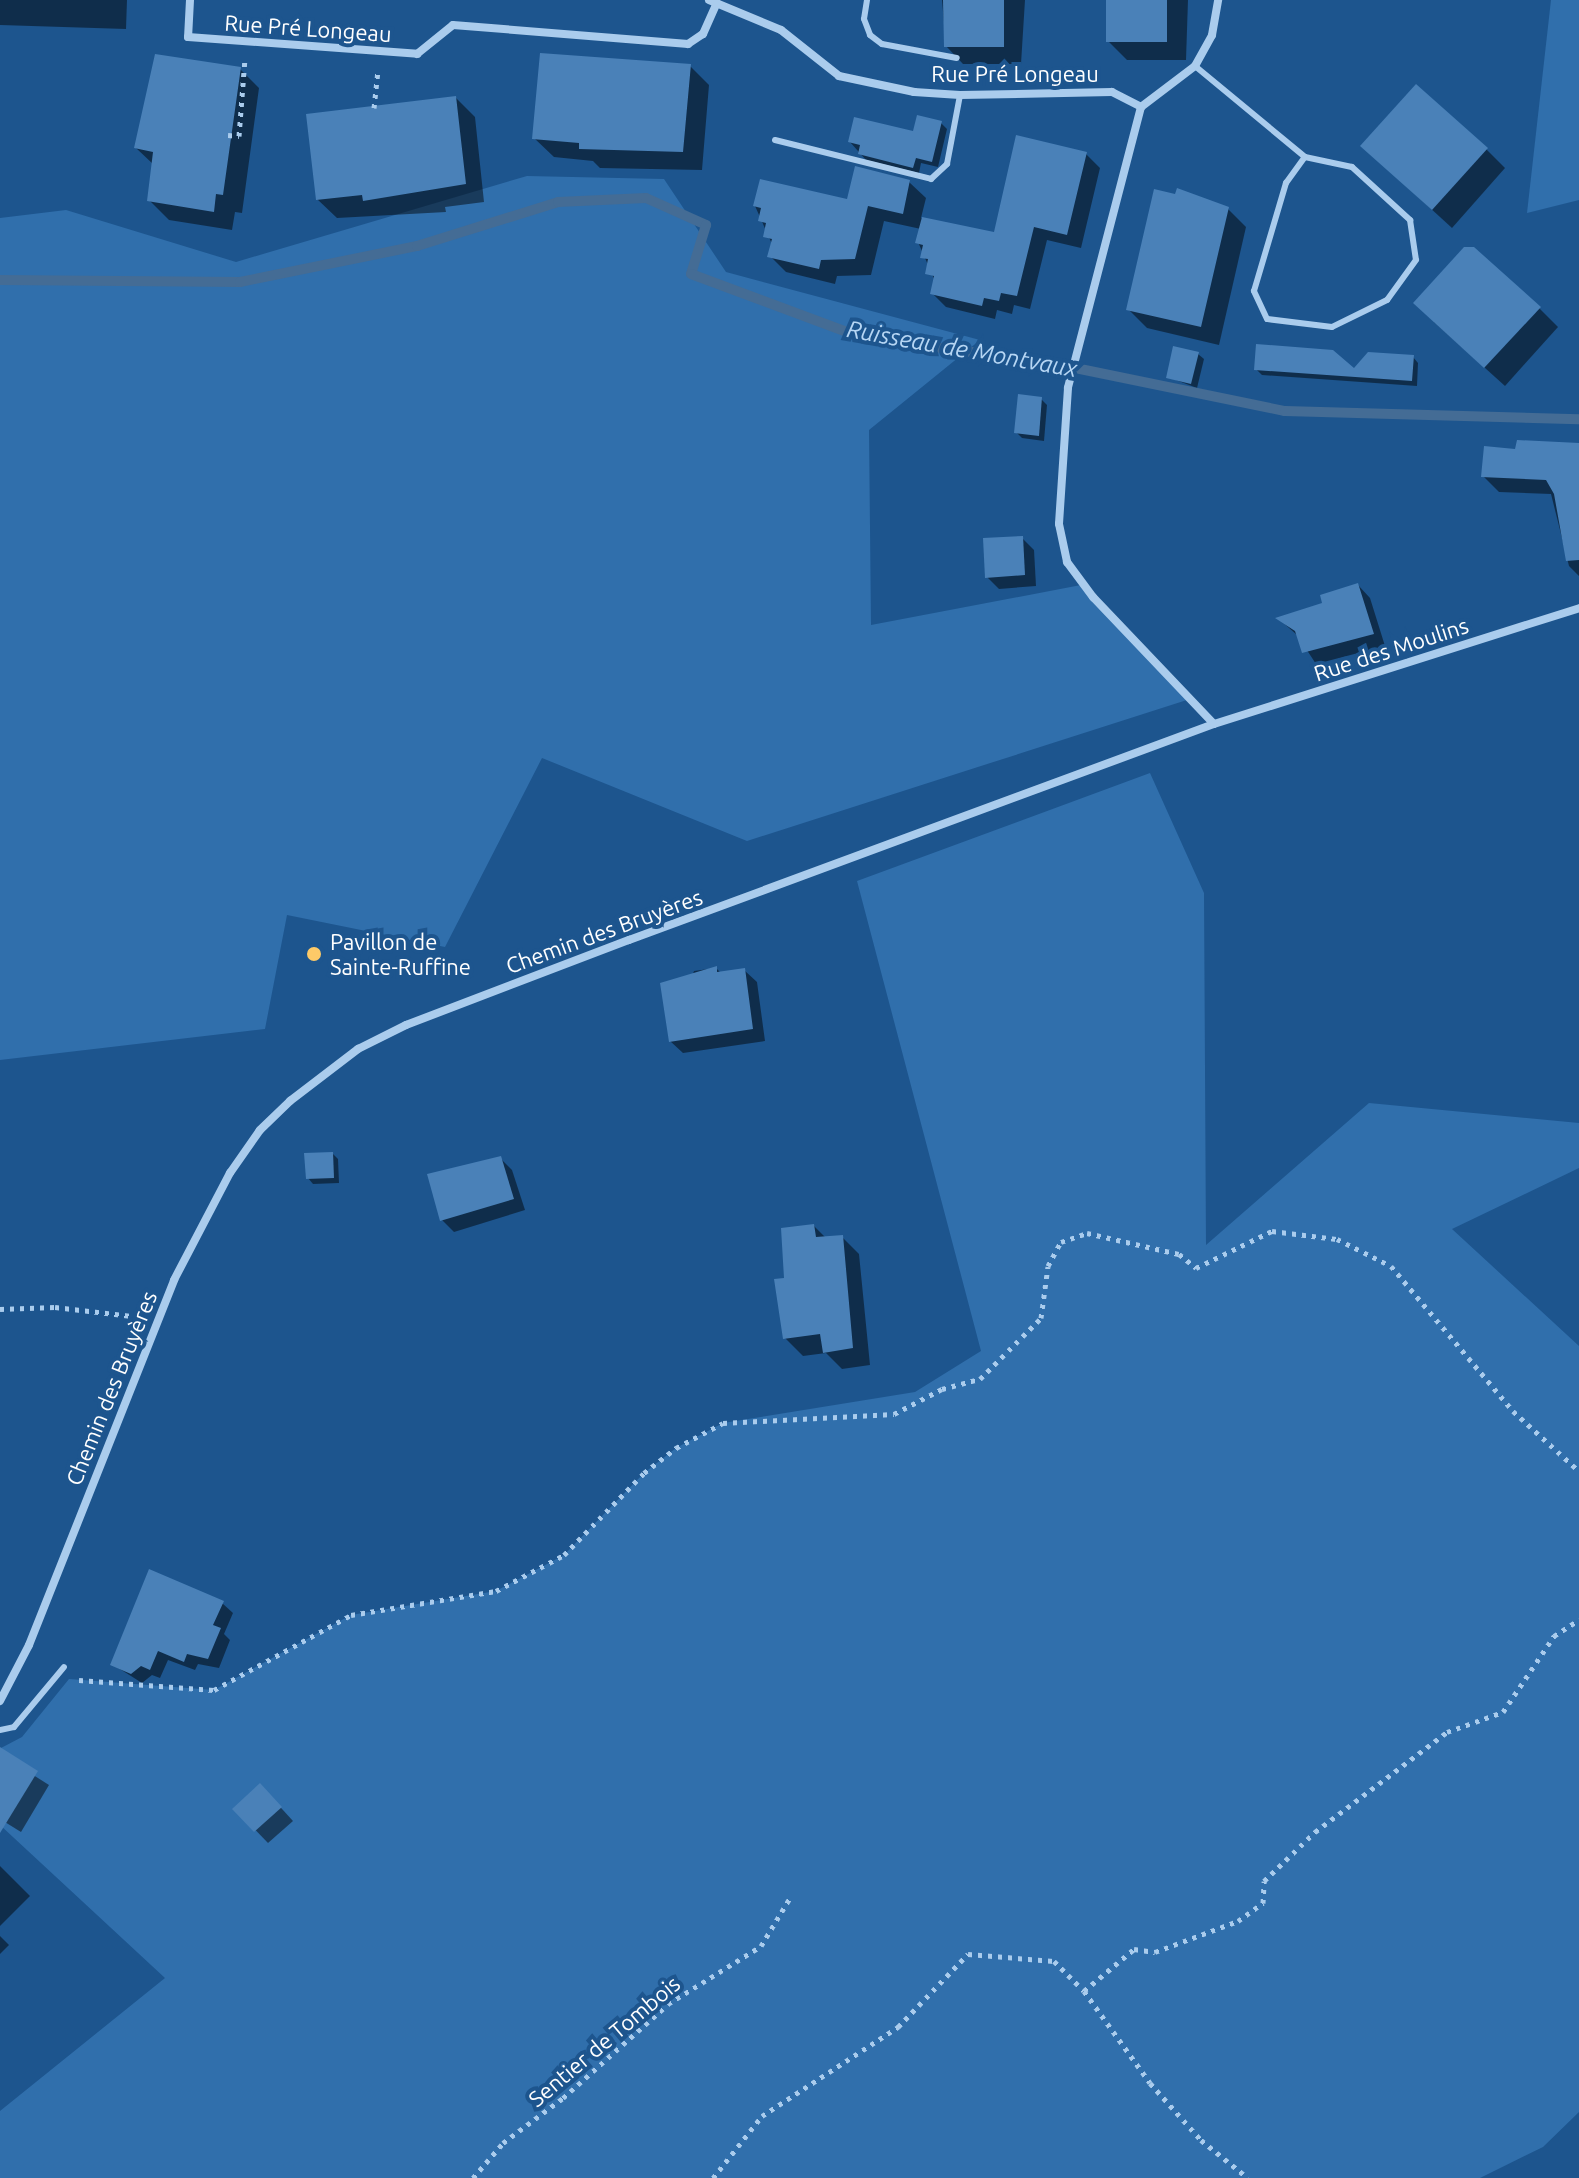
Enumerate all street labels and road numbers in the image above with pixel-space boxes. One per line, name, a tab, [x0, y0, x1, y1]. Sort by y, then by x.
street label: Rue Pré Longeau	[224, 9, 392, 47]
street label: Rue Pré Longeau	[931, 61, 1099, 87]
street label: Rue des Moulins	[1310, 612, 1472, 686]
street label: Chemin des Bruyères	[502, 883, 706, 979]
street label: Chemin des Bruyères	[60, 1287, 162, 1489]
street label: Sentier de Tombois	[523, 1970, 685, 2112]

